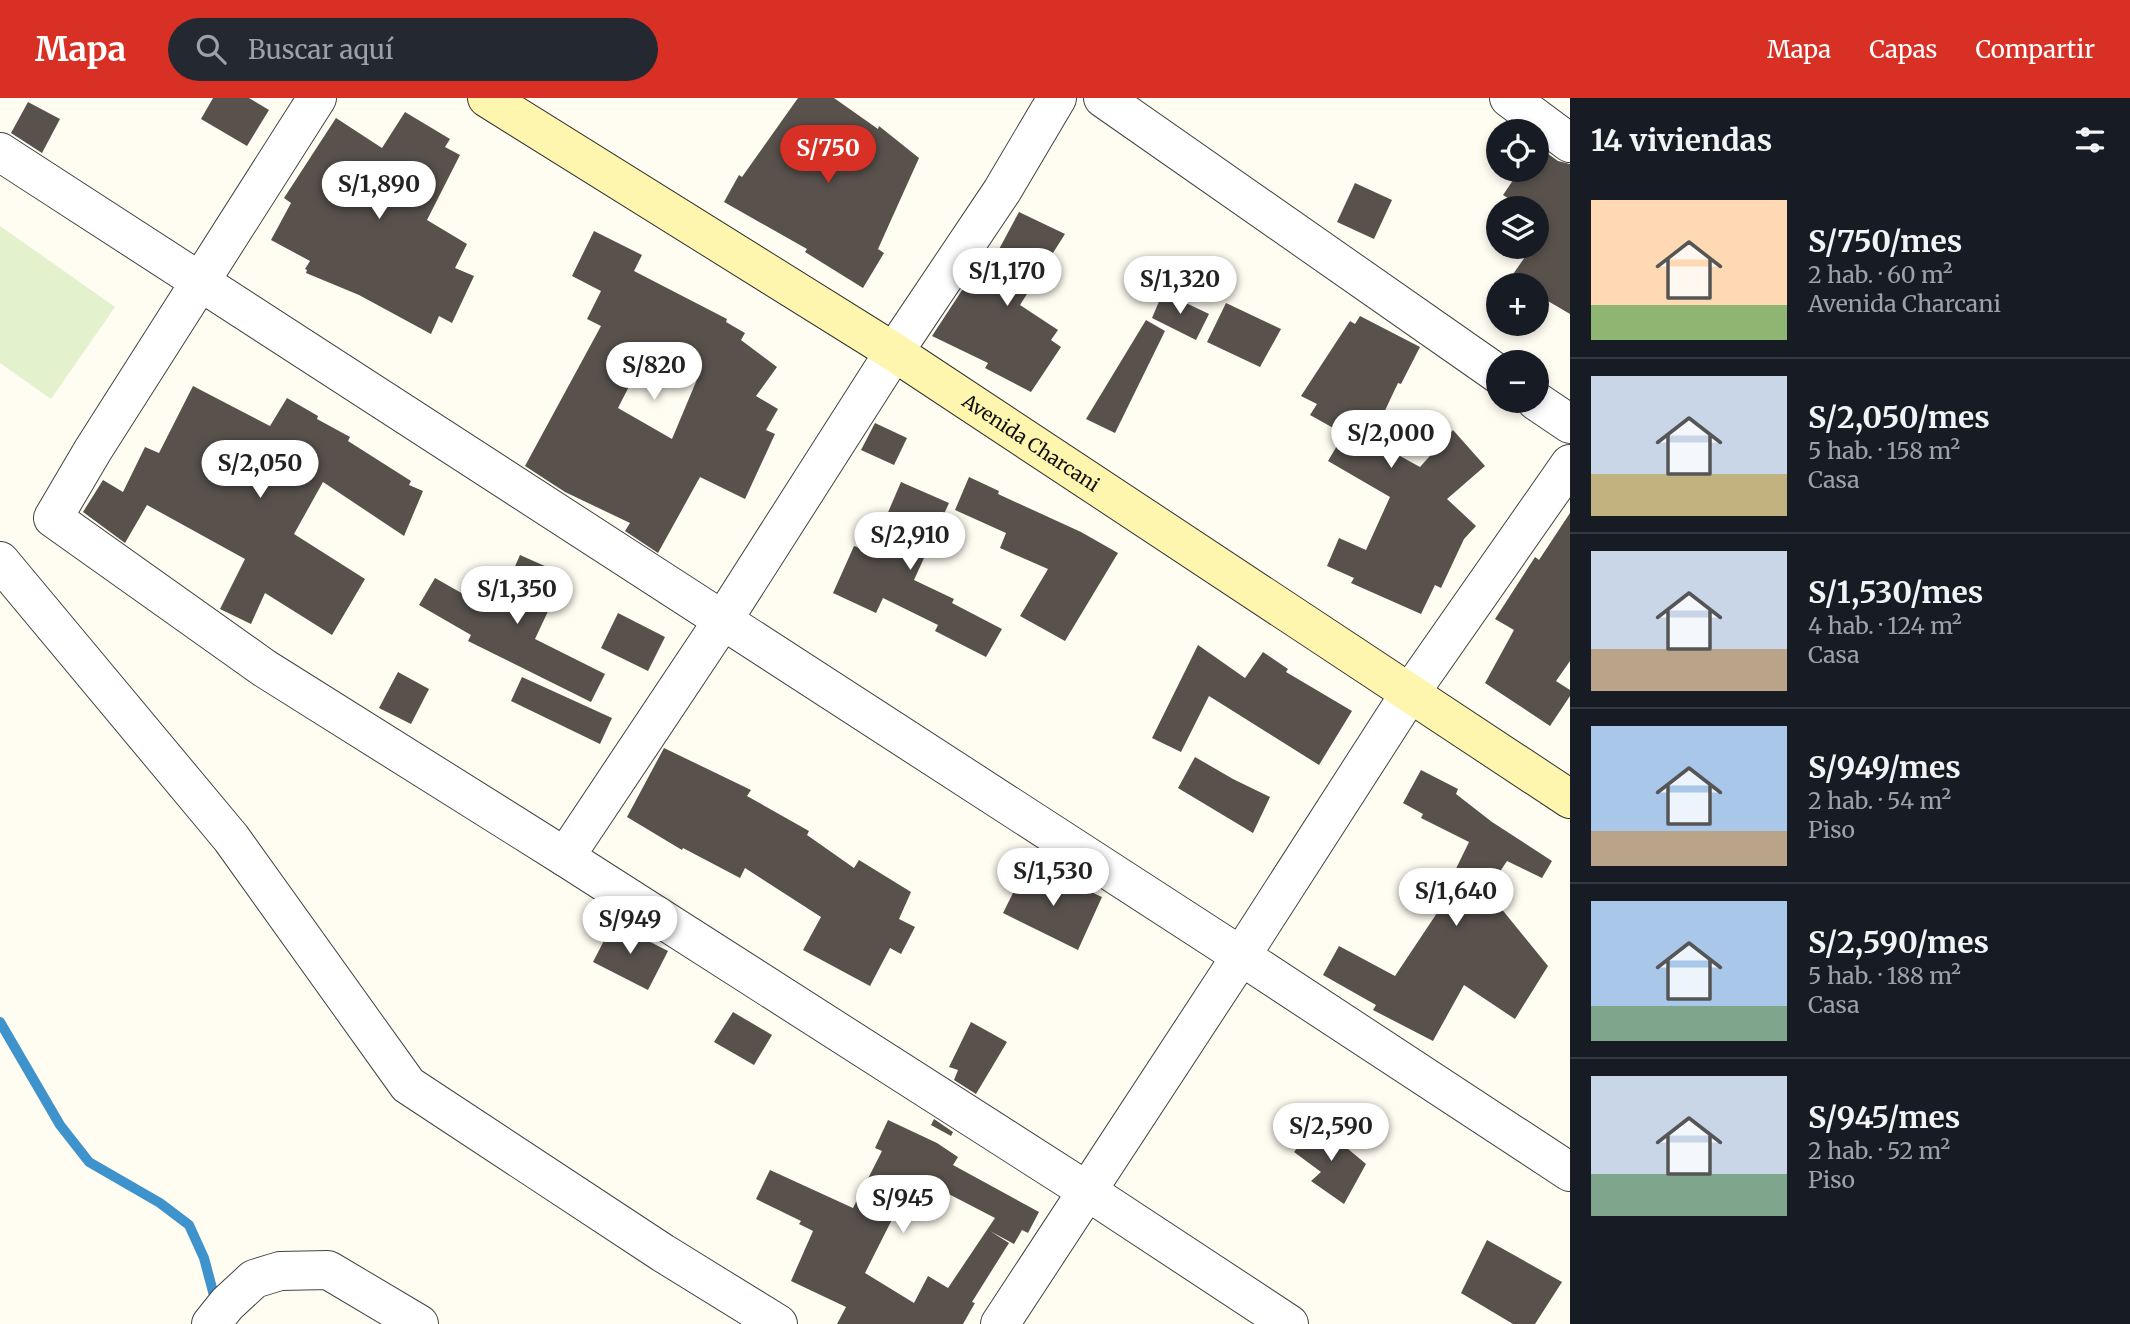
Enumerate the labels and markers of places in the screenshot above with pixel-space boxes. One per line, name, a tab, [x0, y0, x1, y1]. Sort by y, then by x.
pin: S/750	[779, 126, 877, 185]
pin: S/1,890	[314, 162, 444, 221]
pin: S/1,170	[942, 248, 1072, 308]
pin: S/1,320	[1115, 256, 1245, 316]
pin: S/820	[605, 342, 703, 402]
pin: S/2,000	[1326, 410, 1456, 470]
pin: S/2,050	[195, 440, 325, 500]
pin: S/2,910	[845, 512, 975, 572]
pin: S/1,350	[452, 566, 582, 626]
pin: S/1,530	[988, 848, 1118, 908]
pin: S/1,640	[1391, 868, 1521, 928]
pin: S/949	[581, 896, 679, 956]
pin: S/2,590	[1266, 1104, 1396, 1163]
pin: S/945	[854, 1176, 952, 1235]

